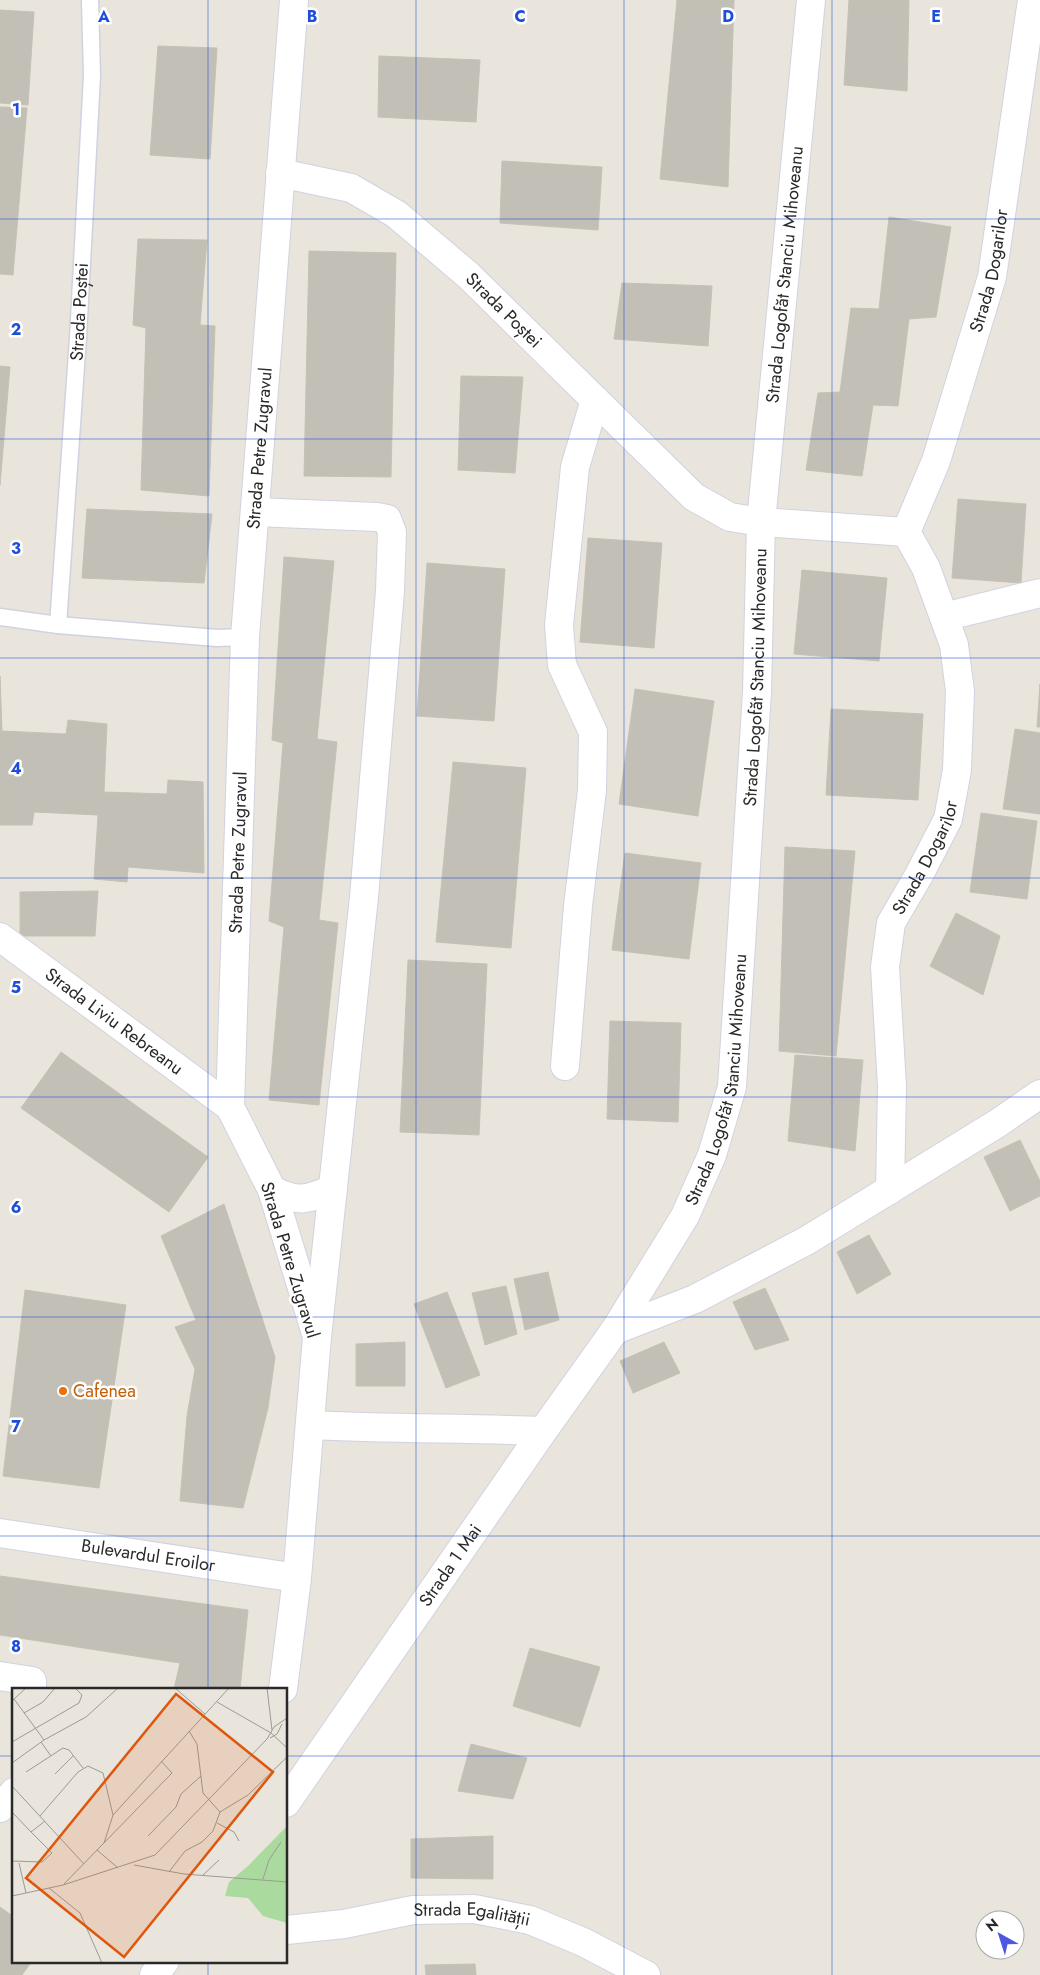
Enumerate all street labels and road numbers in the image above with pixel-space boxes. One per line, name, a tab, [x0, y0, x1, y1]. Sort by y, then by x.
street label: Strada Logofăt Stanciu Mihoveanu	[759, 145, 810, 404]
street label: Strada Dogarilor	[963, 207, 1015, 335]
street label: Strada Poștei	[63, 262, 95, 362]
street label: Strada Poștei	[460, 266, 548, 354]
street label: Strada Petre Zugravul	[240, 366, 279, 530]
street label: Strada Logofăt Stanciu Mihoveanu	[737, 548, 773, 807]
street label: Strada Petre Zugravul	[223, 771, 254, 934]
street label: Strada Dogarilor	[886, 798, 964, 919]
street label: Strada Logofăt Stanciu Mihoveanu	[678, 953, 753, 1209]
street label: Strada Liviu Rebreanu	[40, 962, 189, 1081]
street label: Strada Petre Zugravul	[254, 1179, 326, 1341]
street label: Strada 1 Mai	[413, 1519, 488, 1612]
street label: Bulevardul Eroilor	[80, 1532, 218, 1579]
street label: Strada Egalității	[413, 1896, 533, 1933]

